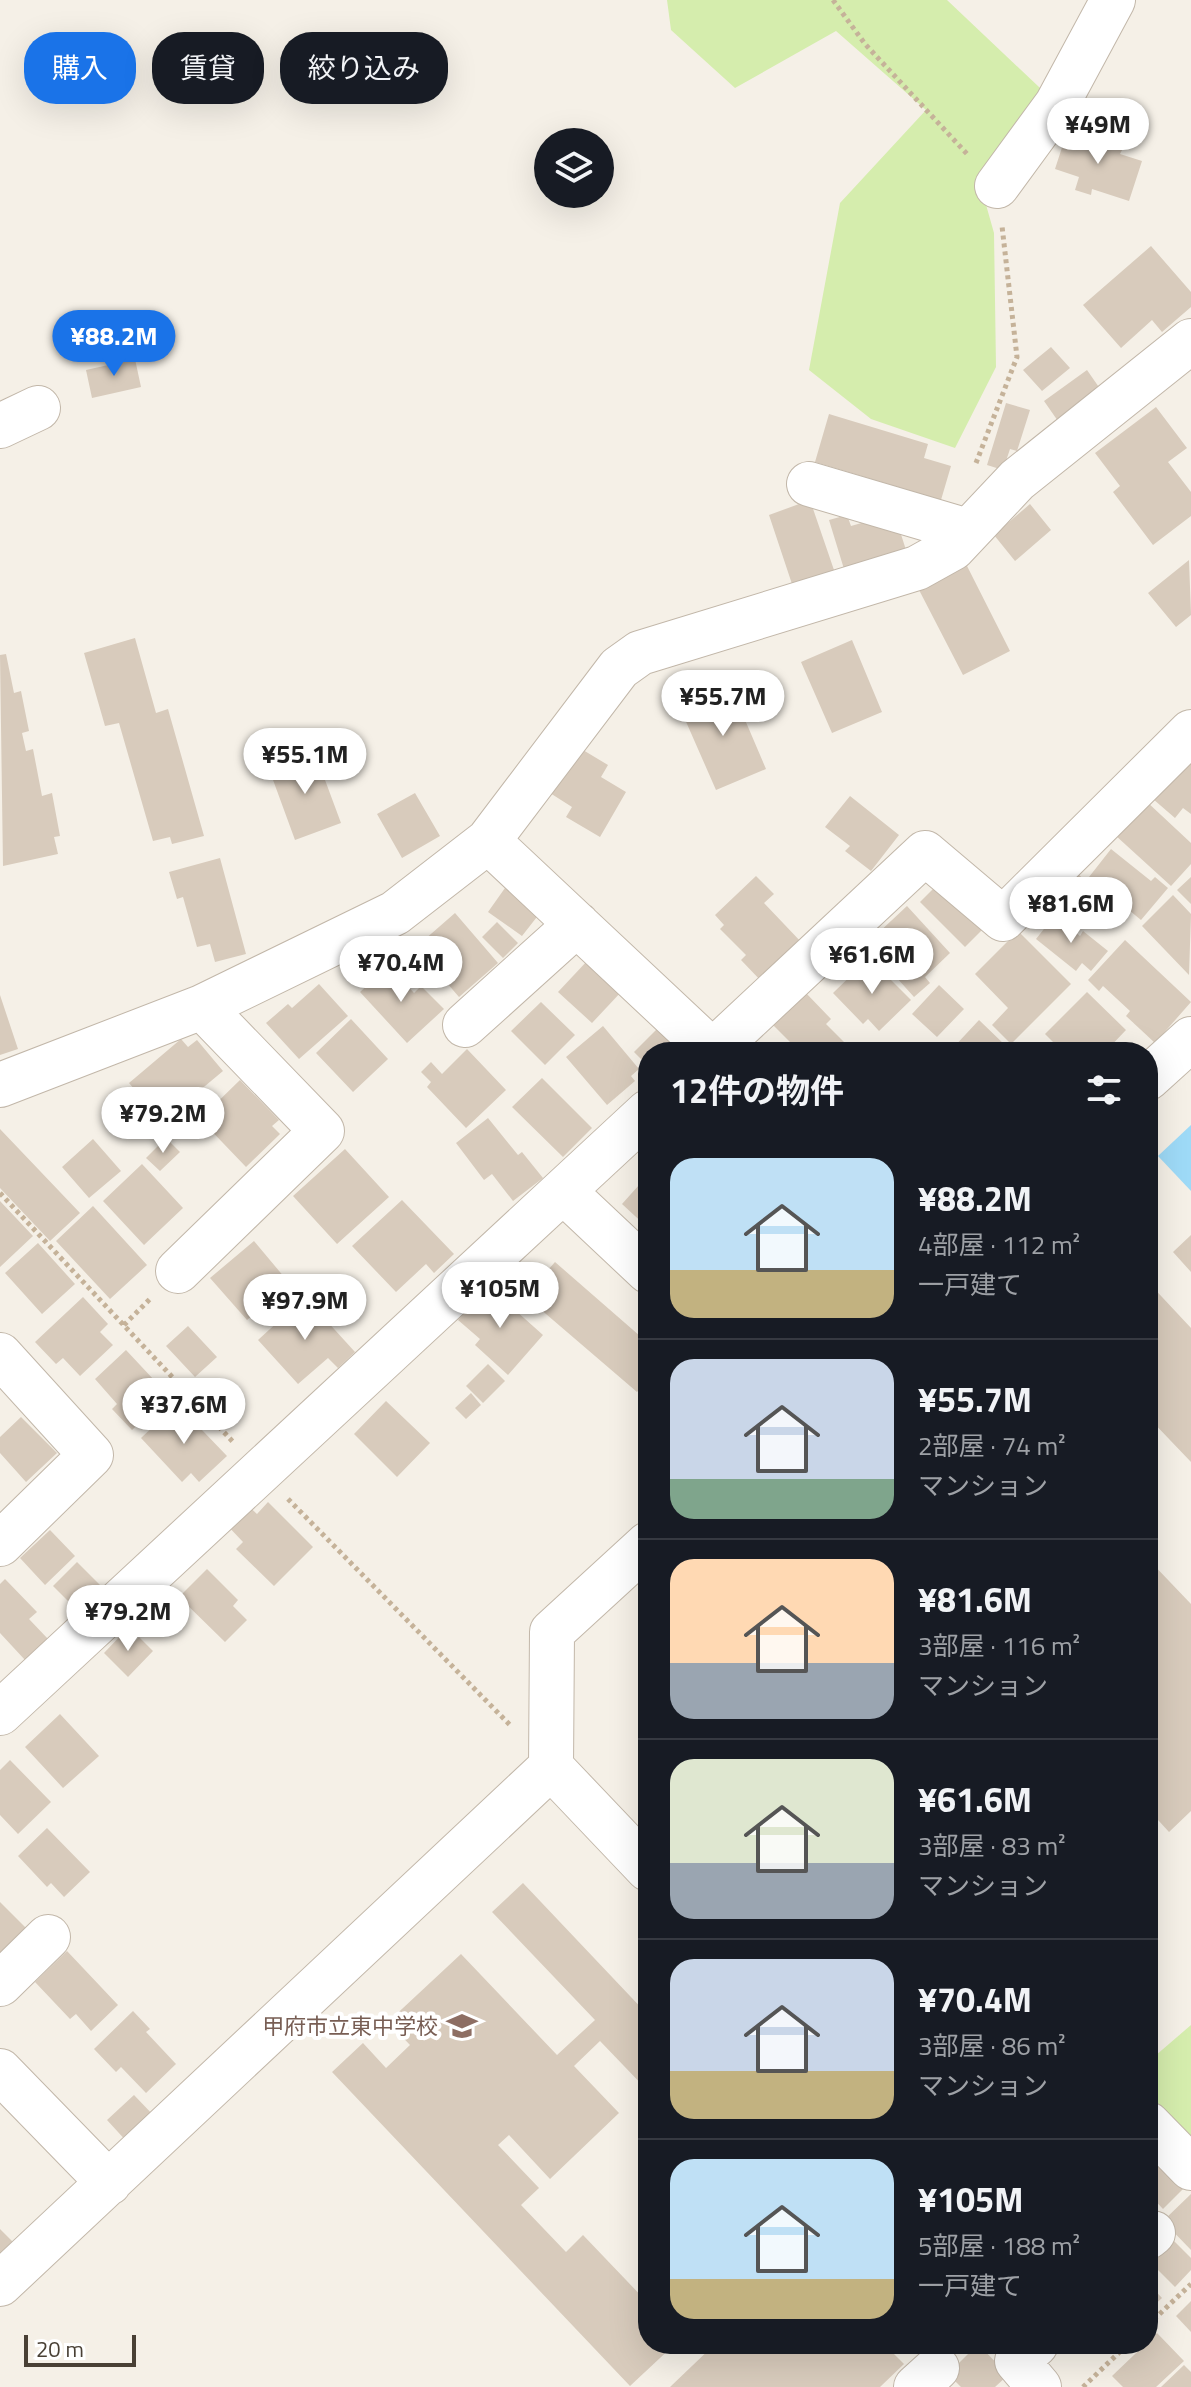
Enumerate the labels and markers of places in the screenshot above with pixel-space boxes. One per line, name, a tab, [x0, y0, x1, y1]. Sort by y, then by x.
pin: ¥49M	[1051, 98, 1145, 166]
pin: ¥88.2M	[49, 310, 179, 378]
pin: ¥55.7M	[658, 670, 788, 738]
pin: ¥55.1M	[240, 728, 370, 796]
pin: ¥81.6M	[1006, 877, 1136, 945]
pin: ¥61.6M	[807, 928, 937, 996]
pin: ¥70.4M	[336, 936, 466, 1004]
pin: ¥79.2M	[98, 1087, 228, 1155]
pin: ¥105M	[444, 1262, 556, 1330]
pin: ¥97.9M	[240, 1274, 370, 1342]
pin: ¥37.6M	[119, 1378, 249, 1446]
pin: ¥79.2M	[63, 1585, 193, 1653]
place label: 甲府市立東中学校	[262, 2009, 438, 2043]
school or university icon: 甲府市立東中学校	[445, 2009, 479, 2043]

